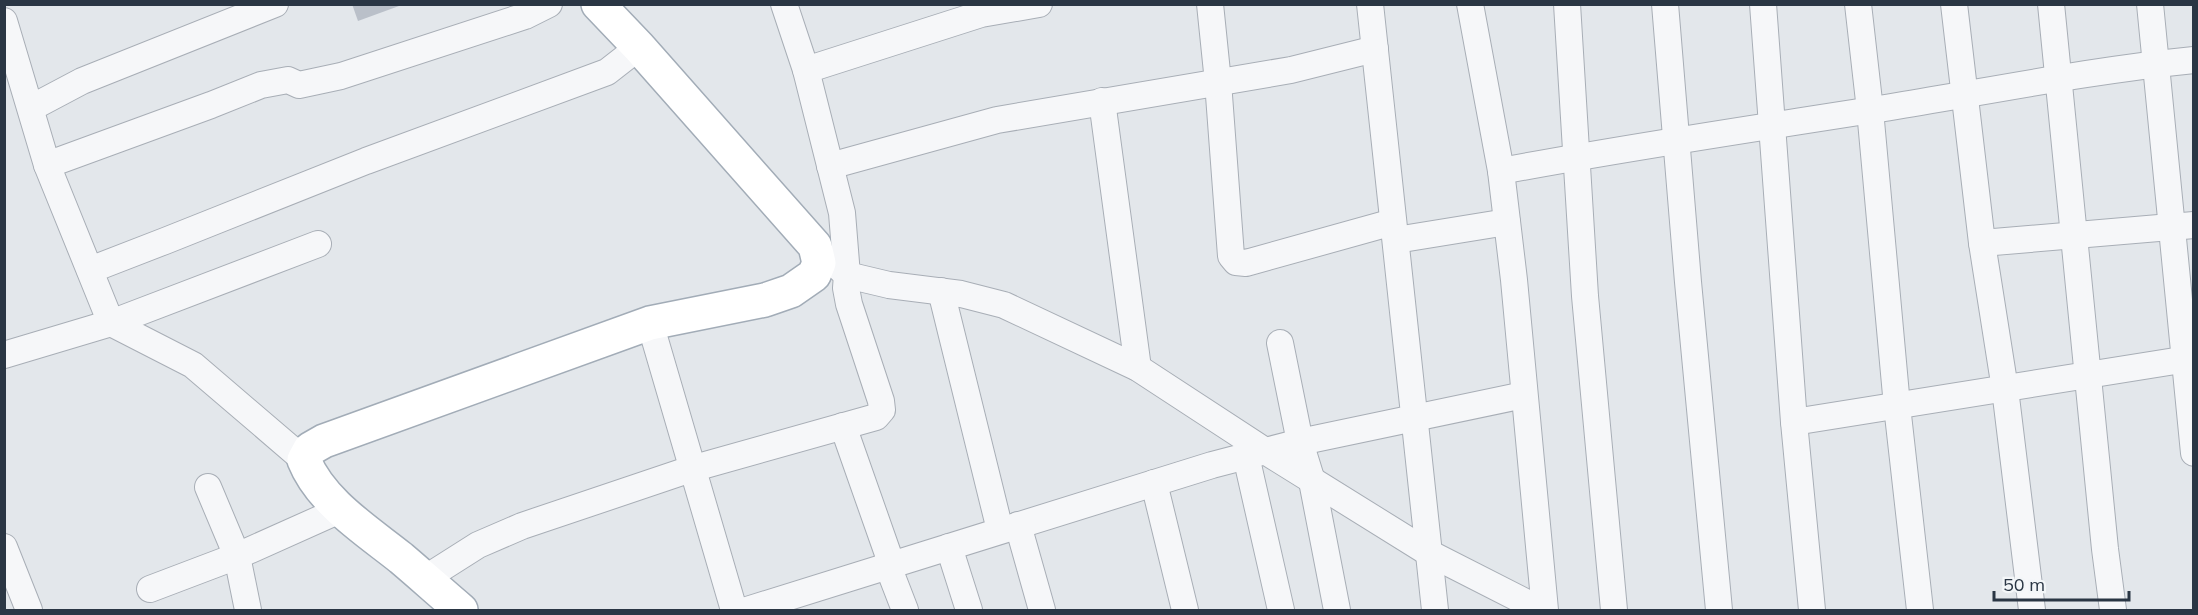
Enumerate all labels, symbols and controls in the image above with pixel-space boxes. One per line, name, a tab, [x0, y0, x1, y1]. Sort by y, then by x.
scale bar	[1994, 564, 2129, 602]
text: 50 m	[2003, 573, 2045, 596]

